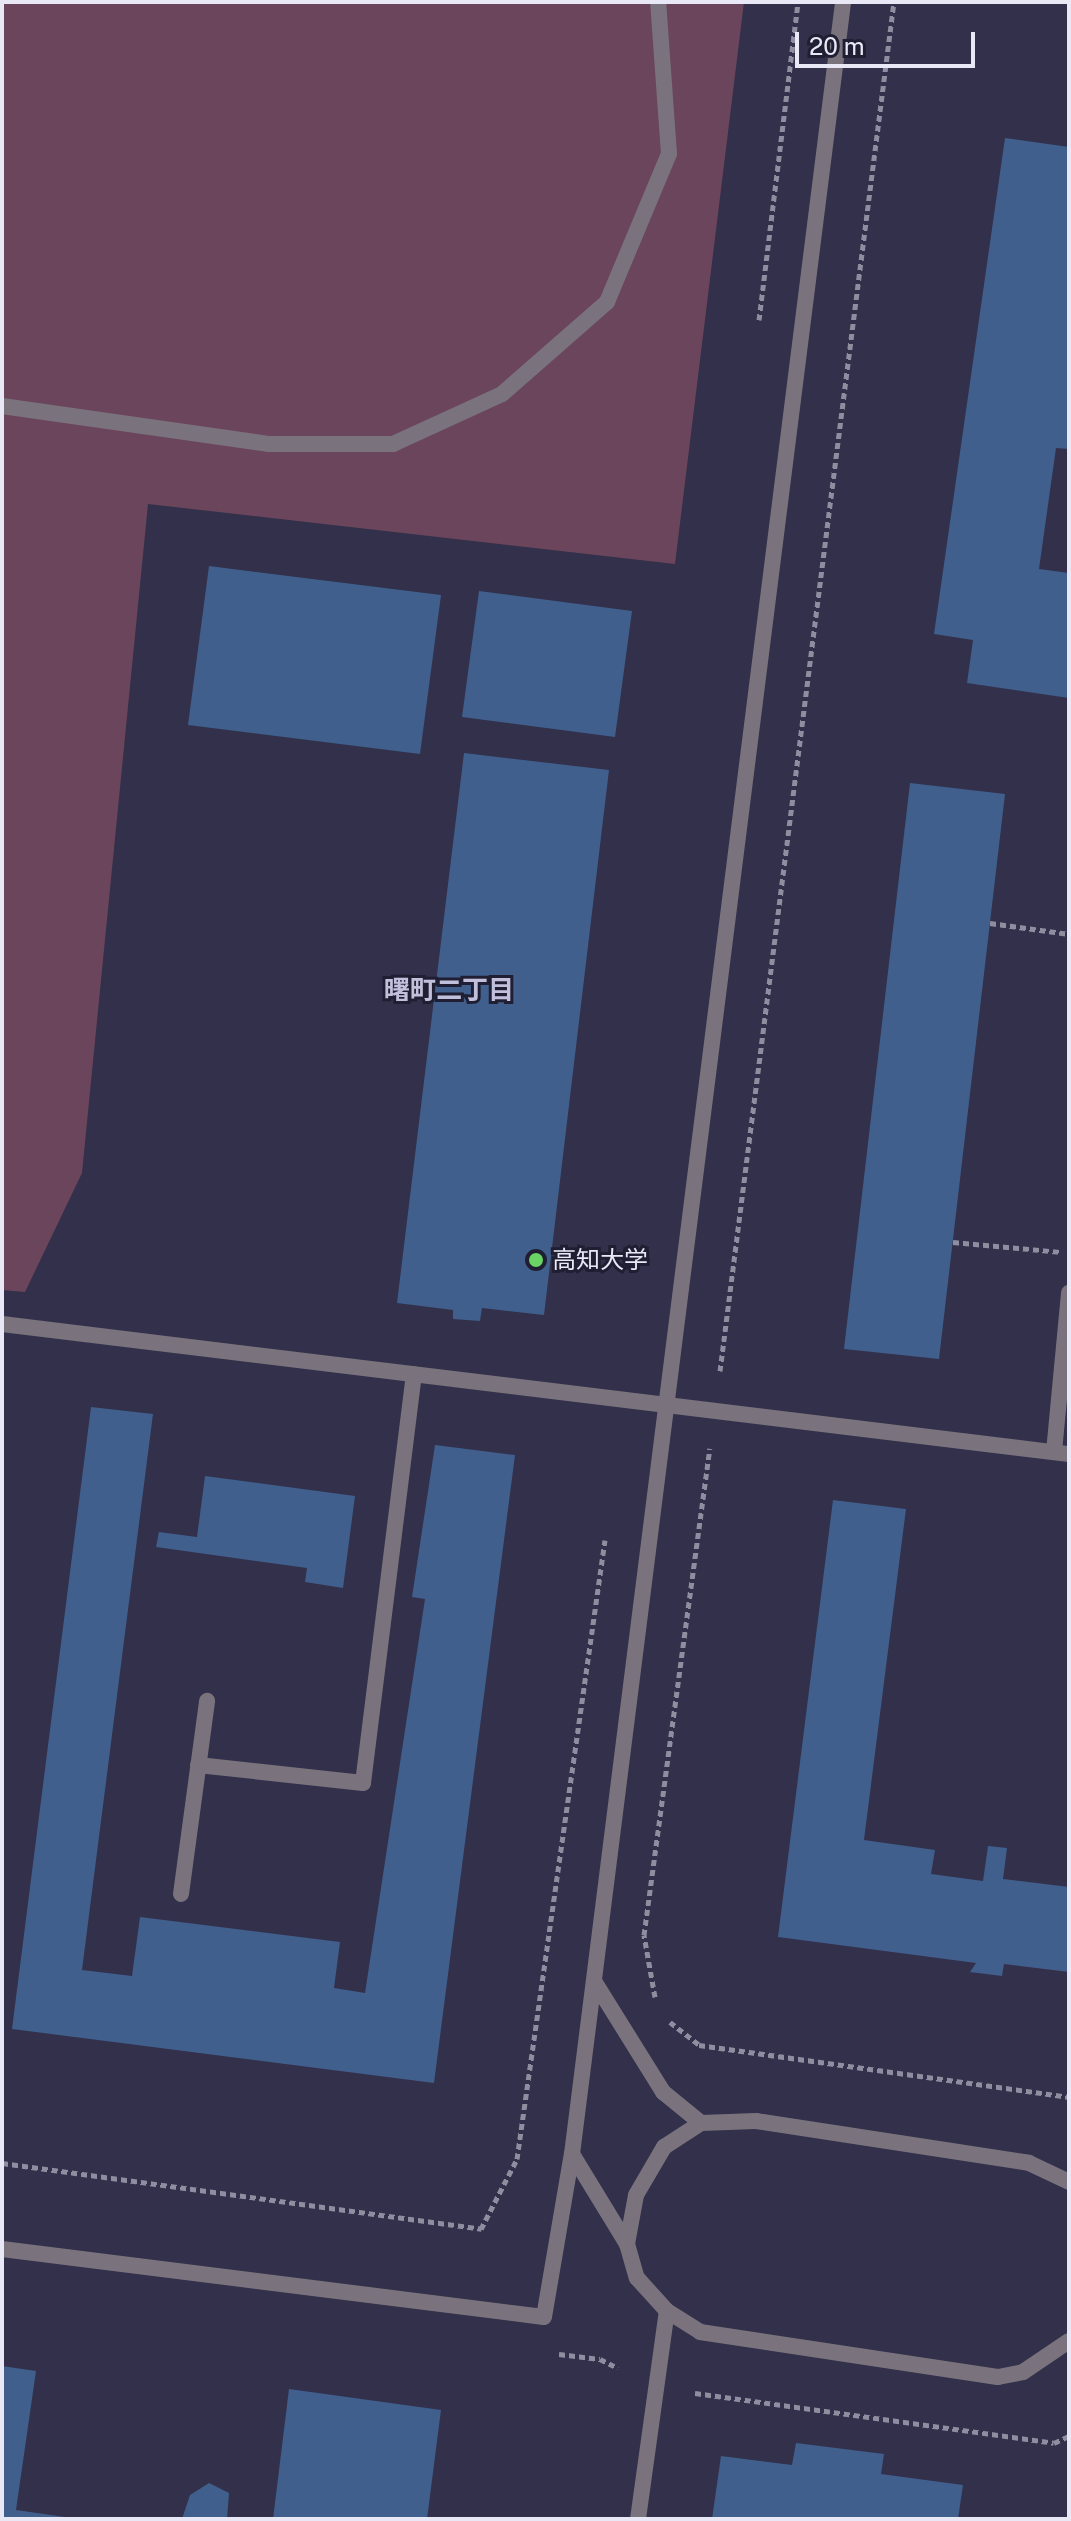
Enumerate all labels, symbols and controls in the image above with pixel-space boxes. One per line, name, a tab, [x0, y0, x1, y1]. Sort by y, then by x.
scale bar	[799, 16, 979, 66]
text: 20 m	[809, 32, 865, 60]
district label: 曙町二丁目	[384, 974, 514, 1006]
place label: 高知大学	[552, 1246, 648, 1274]
marker: 高知大学	[527, 1251, 545, 1269]

